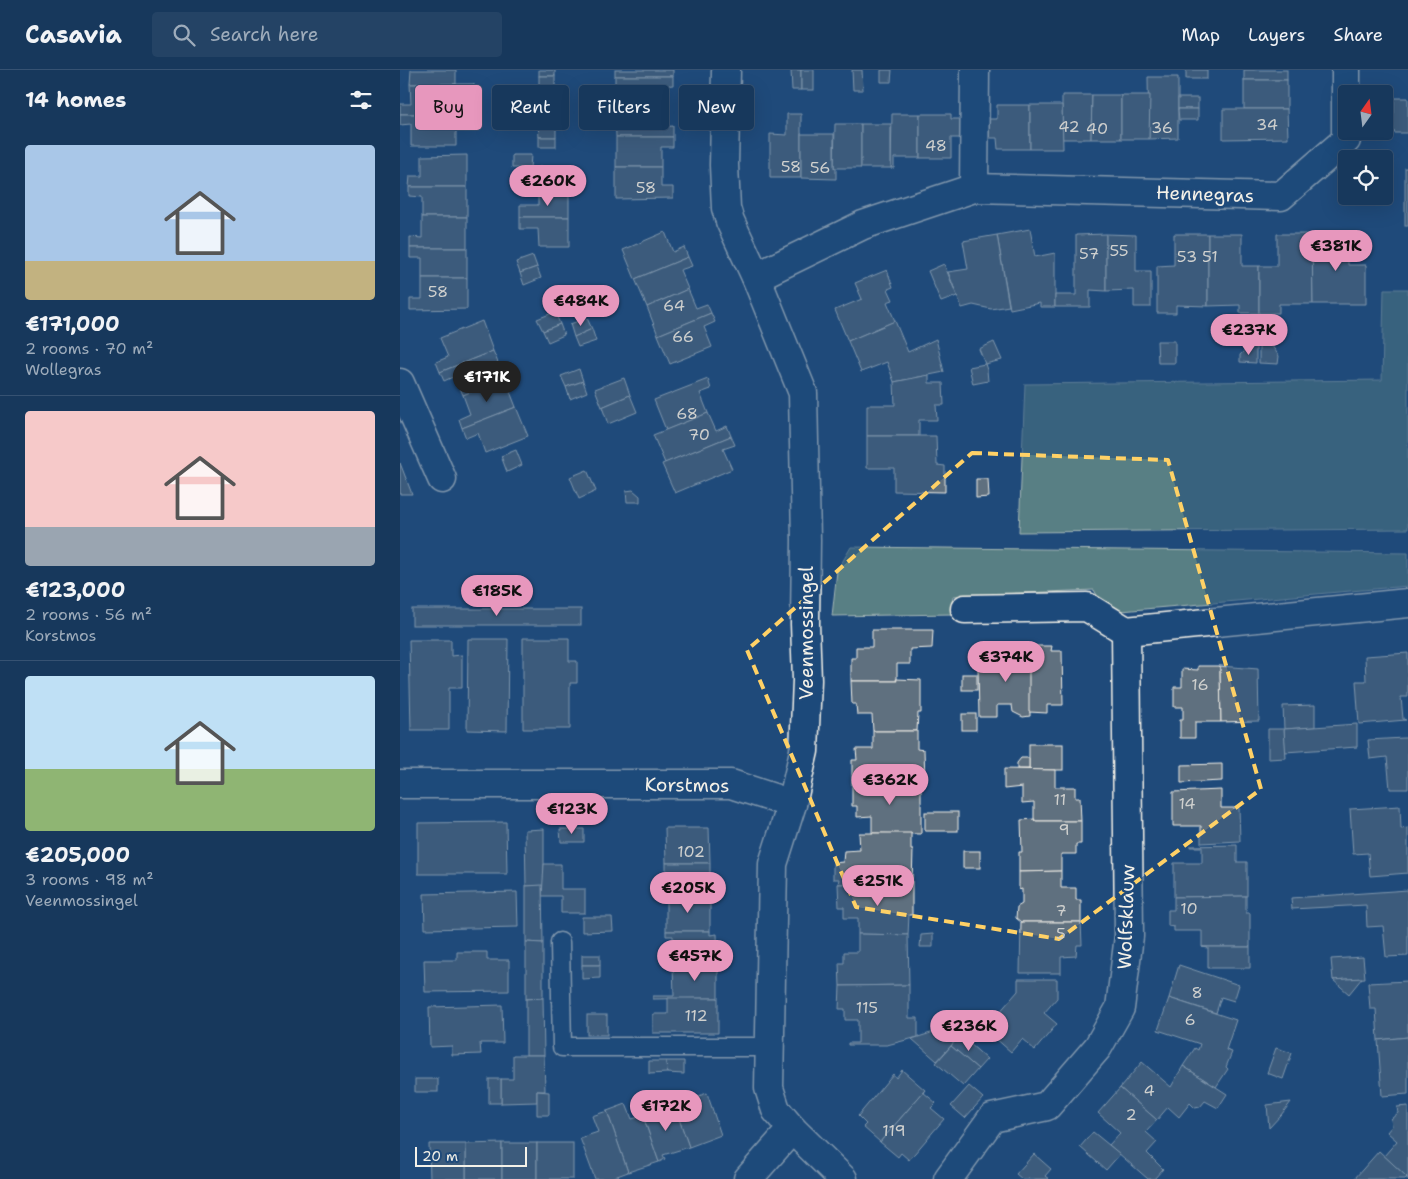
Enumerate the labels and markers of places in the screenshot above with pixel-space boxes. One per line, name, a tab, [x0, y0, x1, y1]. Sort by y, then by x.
pin: €260K	[513, 164, 583, 207]
pin: €381K	[1301, 230, 1371, 272]
pin: €484K	[546, 284, 616, 327]
pin: €237K	[1214, 314, 1284, 356]
pin: €171K	[452, 360, 522, 403]
pin: €185K	[462, 574, 532, 617]
pin: €374K	[971, 640, 1041, 683]
pin: €362K	[855, 764, 925, 806]
pin: €123K	[537, 792, 607, 835]
pin: €251K	[843, 864, 913, 907]
pin: €205K	[653, 872, 723, 914]
pin: €457K	[660, 940, 730, 982]
pin: €236K	[934, 1010, 1004, 1052]
pin: €172K	[631, 1090, 701, 1132]

